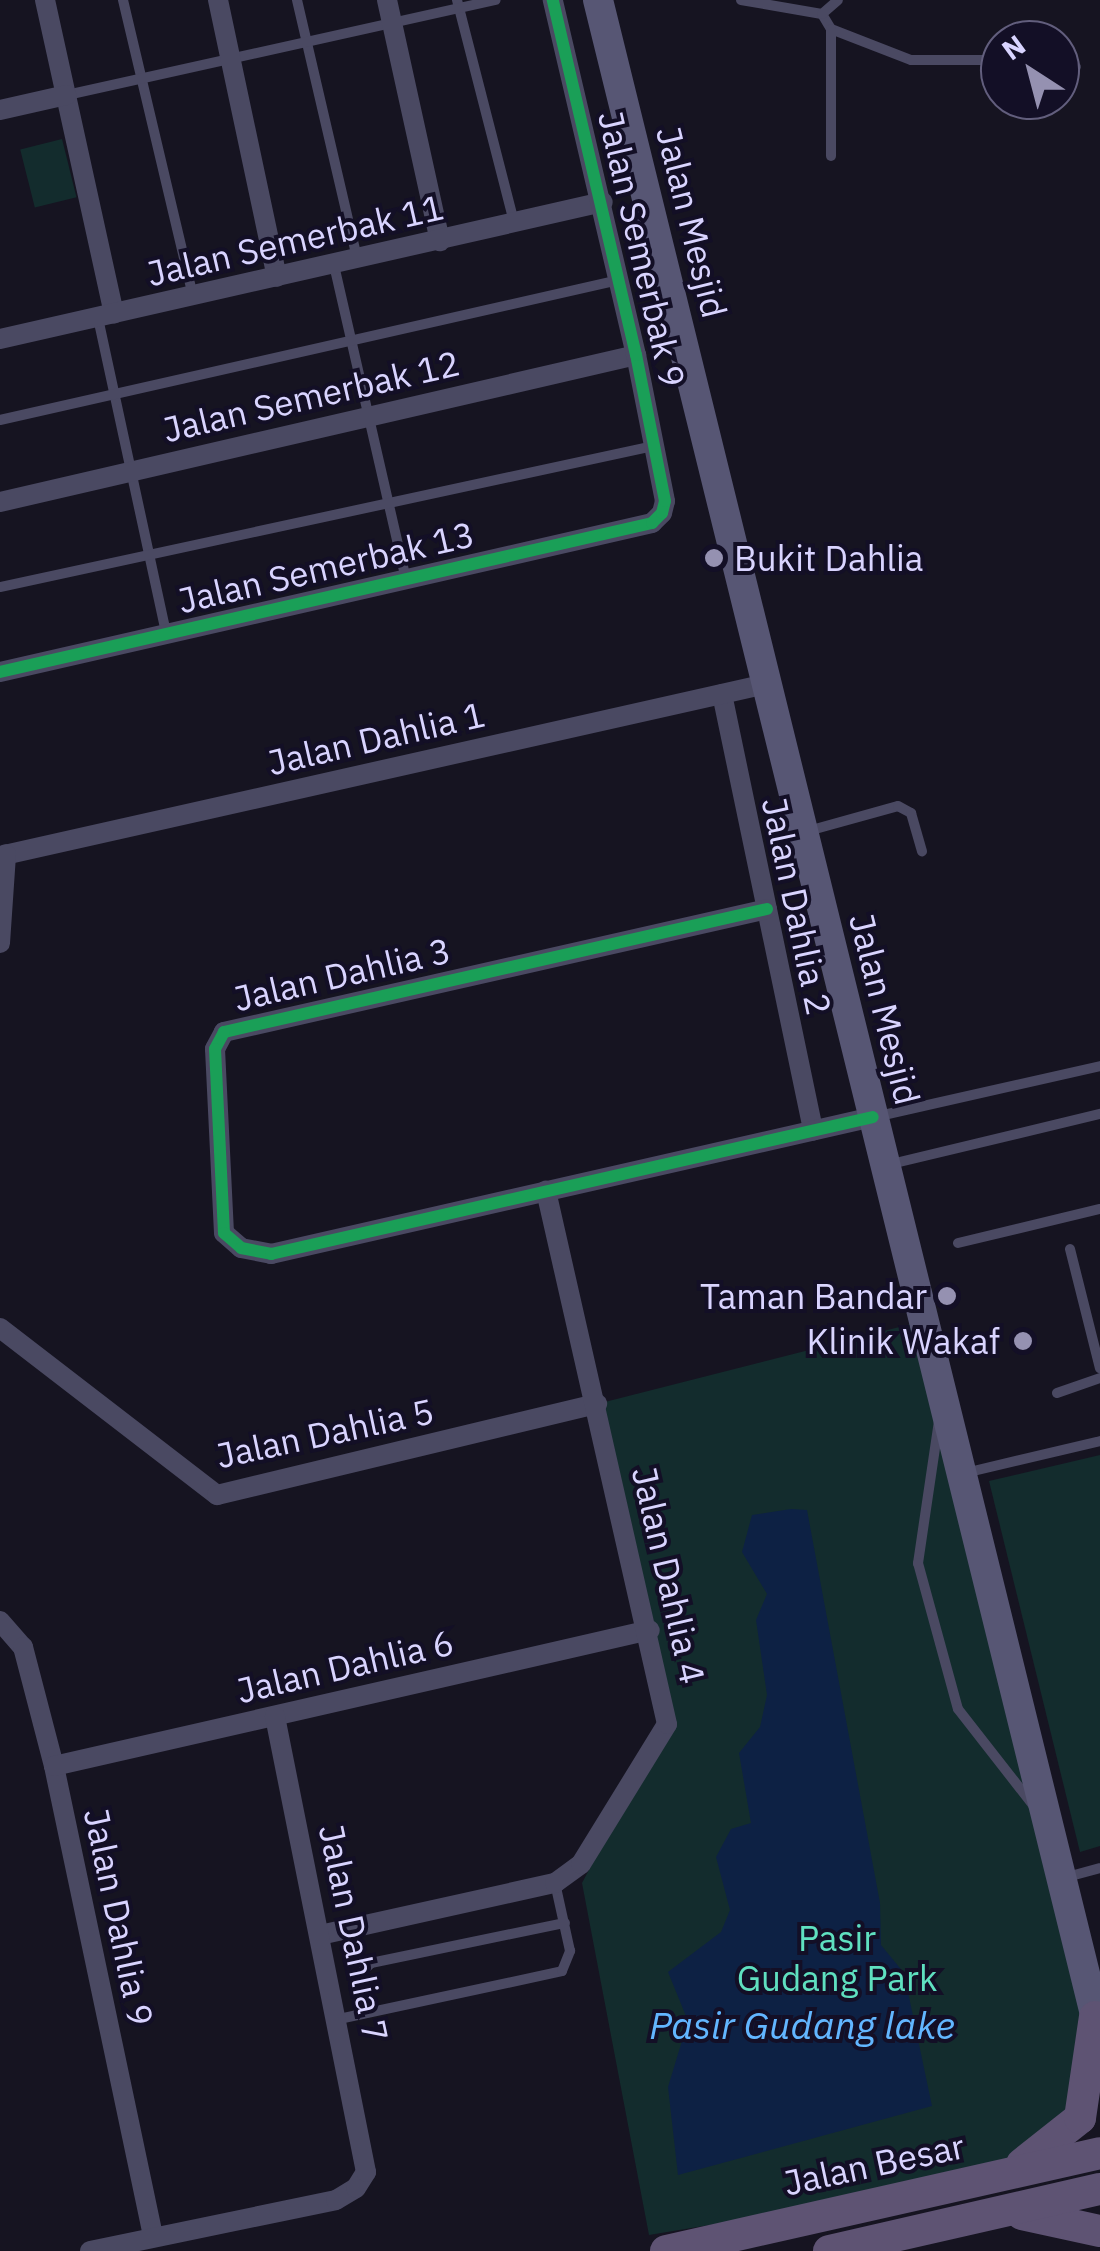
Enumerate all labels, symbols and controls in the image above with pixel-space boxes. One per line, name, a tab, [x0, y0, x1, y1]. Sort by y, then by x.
north arrow	[980, 20, 1080, 120]
text: N	[994, 26, 1032, 68]
street label: Jalan Semerbak 9	[590, 107, 694, 391]
street label: Jalan Mesjid	[648, 122, 736, 322]
street label: Jalan Semerbak 11	[143, 185, 447, 295]
street label: Jalan Semerbak 12	[159, 341, 463, 451]
street label: Jalan Semerbak 13	[174, 512, 478, 622]
place label: Bukit Dahlia	[734, 537, 923, 579]
marker: Bukit Dahlia	[703, 547, 725, 569]
street label: Jalan Dahlia 1	[264, 693, 488, 783]
street label: Jalan Dahlia 2	[753, 793, 841, 1019]
street label: Jalan Mesjid	[841, 909, 929, 1109]
street label: Jalan Dahlia 3	[230, 929, 454, 1019]
place label: Taman Bandar	[700, 1275, 927, 1317]
marker: Taman Bandar	[936, 1285, 958, 1307]
place label: Klinik Wakaf	[806, 1320, 1000, 1362]
marker: Klinik Wakaf	[1010, 1328, 1036, 1354]
street label: Jalan Dahlia 5	[212, 1389, 438, 1477]
street label: Jalan Dahlia 4	[624, 1463, 714, 1687]
street label: Jalan Dahlia 6	[233, 1621, 457, 1711]
street label: Jalan Dahlia 9	[75, 1804, 163, 2030]
street label: Jalan Dahlia 7	[310, 1820, 398, 2046]
park label: Pasir Gudang Park	[737, 1917, 937, 1999]
water label: Pasir Gudang lake	[649, 2002, 955, 2048]
street label: Jalan Besar	[780, 2124, 968, 2204]

